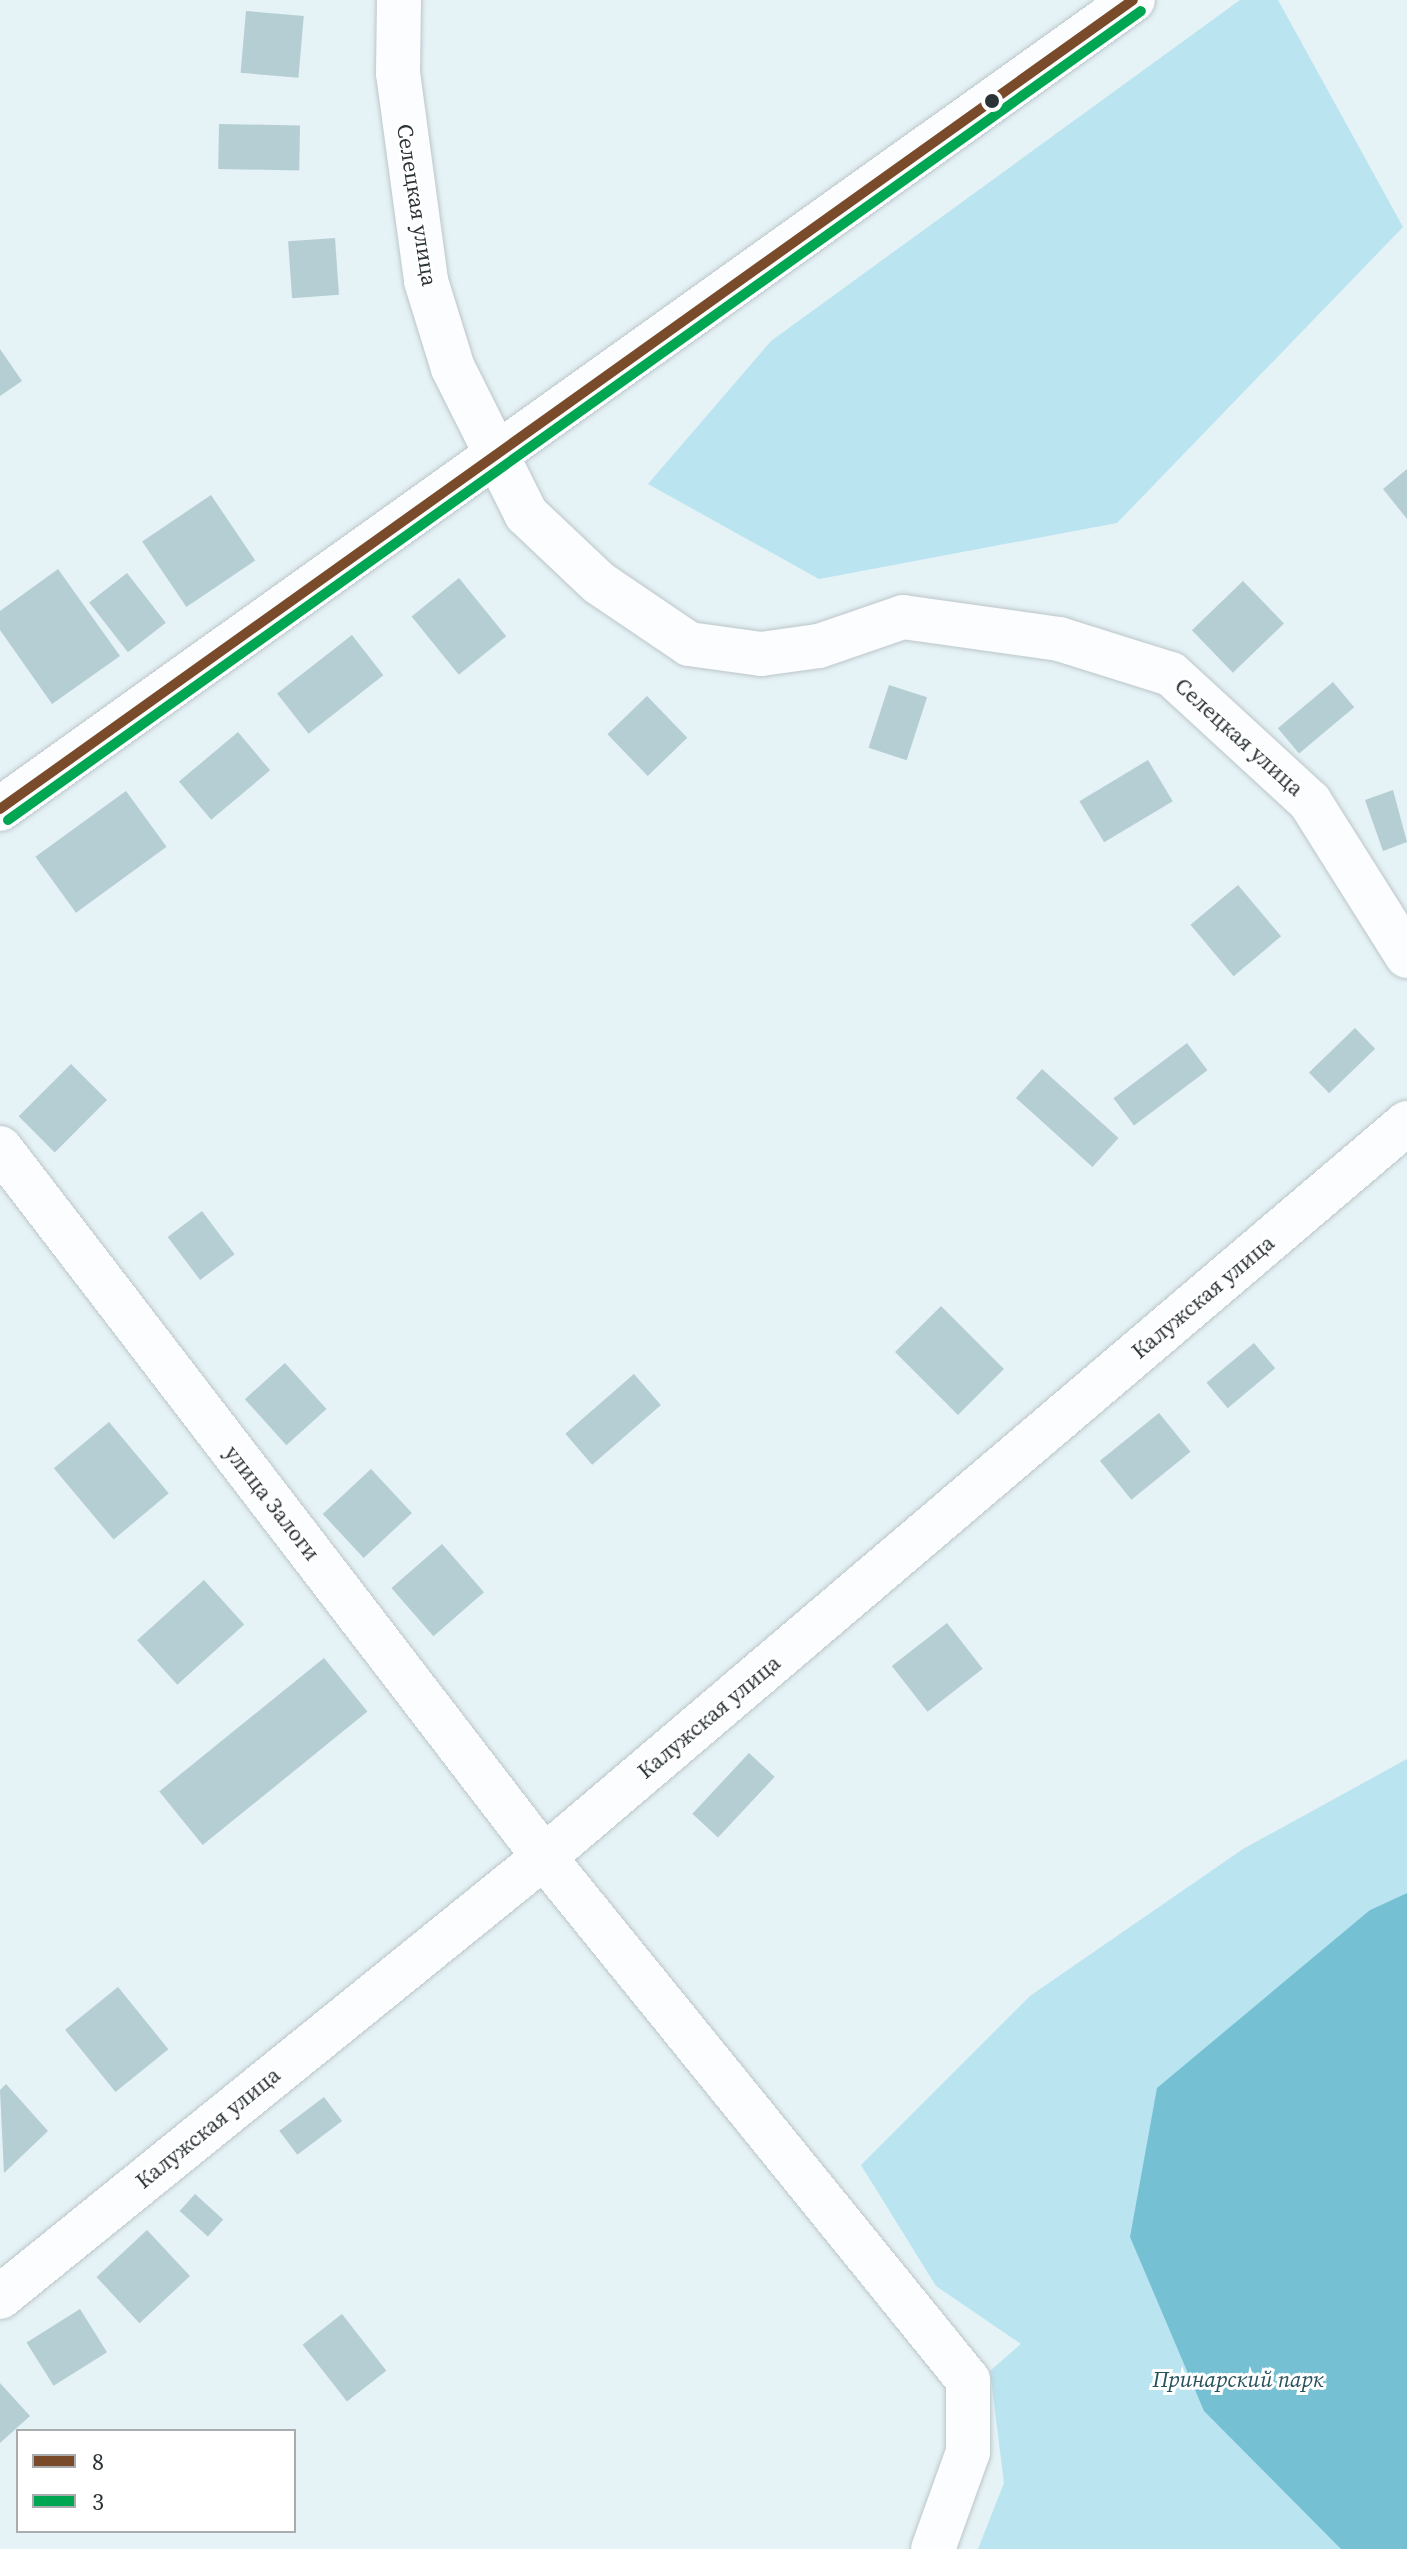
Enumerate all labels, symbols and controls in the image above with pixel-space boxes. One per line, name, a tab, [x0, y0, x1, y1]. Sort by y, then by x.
unlabelled marker	[984, 93, 1000, 109]
street label: Селецкая улица	[391, 122, 443, 288]
street label: Селецкая улица	[1169, 672, 1309, 802]
street label: Калужская улица	[1126, 1230, 1280, 1364]
street label: улица Залоги	[219, 1440, 325, 1566]
street label: Калужская улица	[632, 1650, 786, 1784]
street label: Калужская улица	[131, 2062, 285, 2194]
park label: Принарский парк	[1152, 2367, 1324, 2393]
legend	[16, 2429, 296, 2533]
text: 8	[92, 2445, 104, 2478]
text: 3	[92, 2485, 104, 2518]

